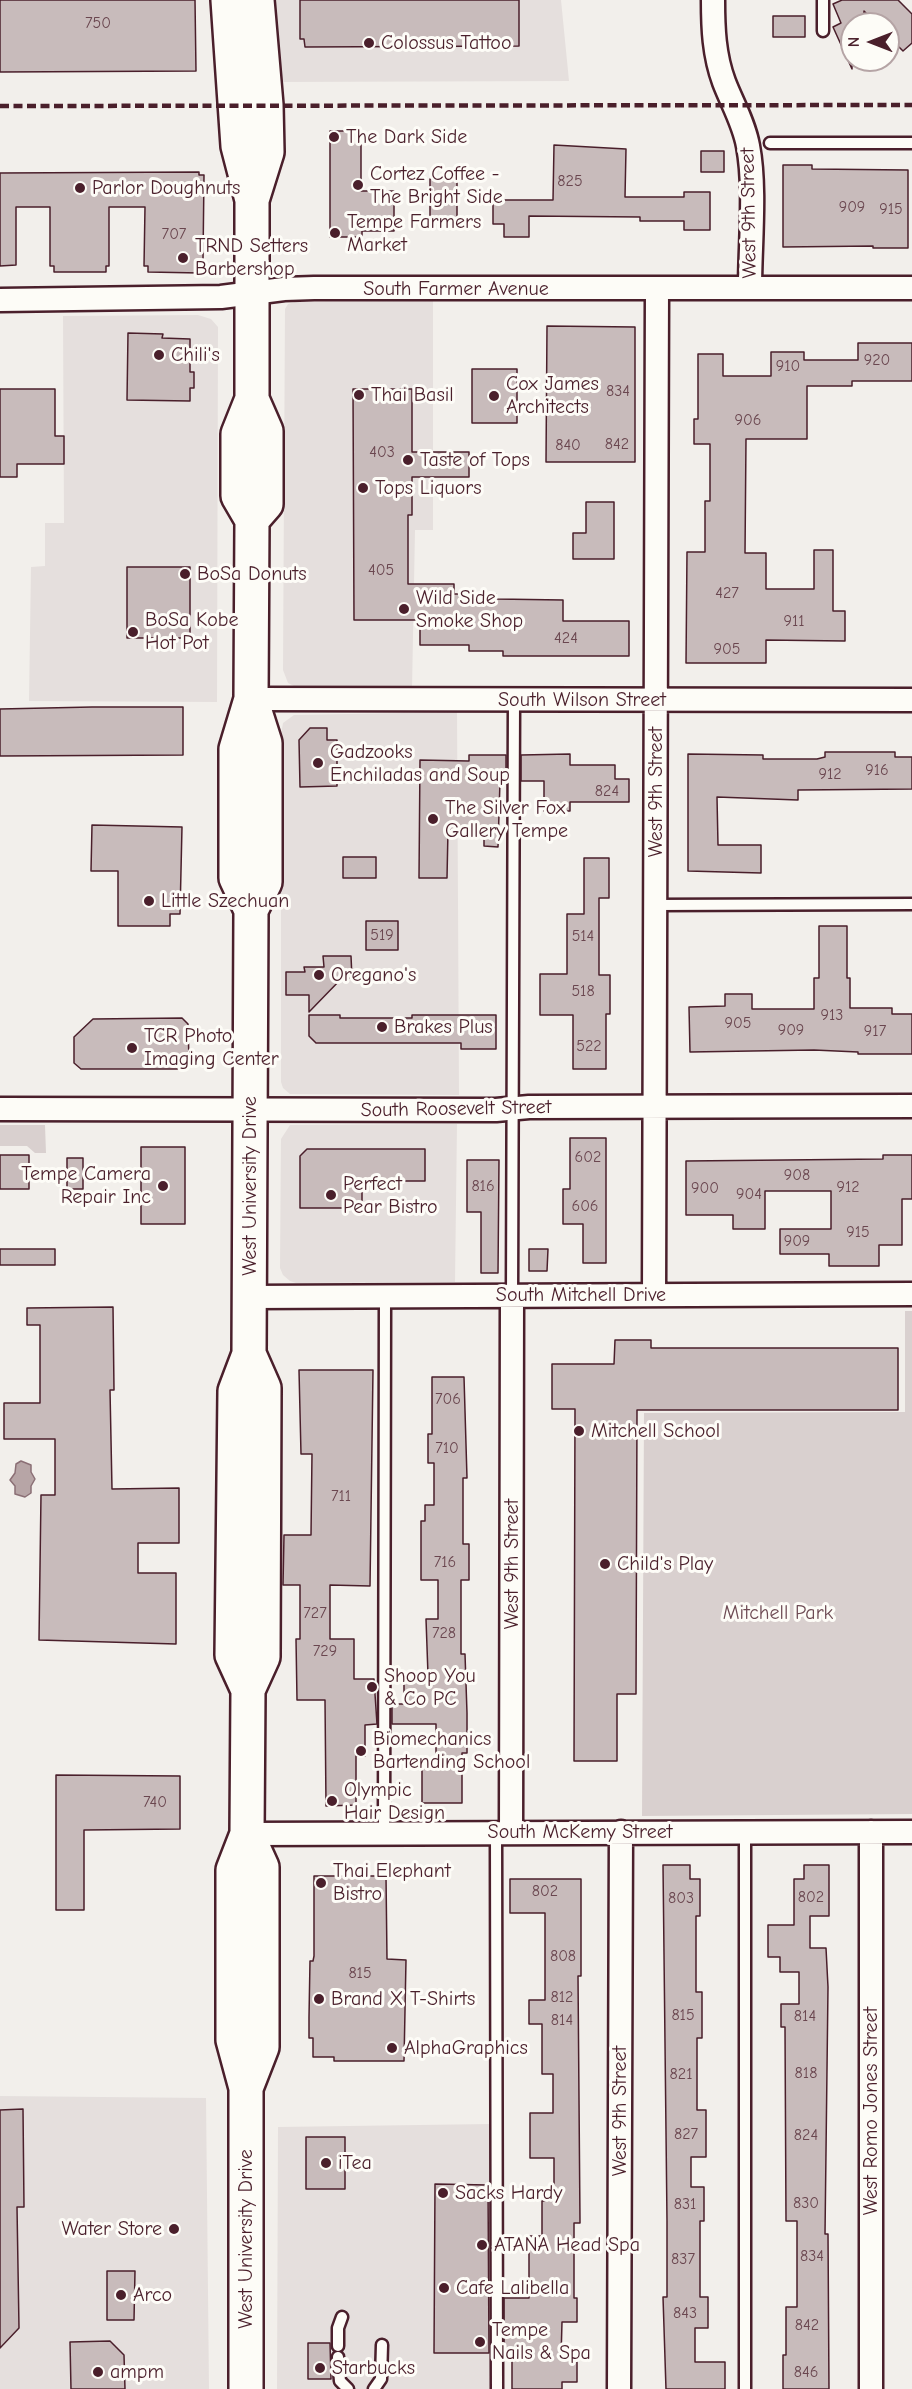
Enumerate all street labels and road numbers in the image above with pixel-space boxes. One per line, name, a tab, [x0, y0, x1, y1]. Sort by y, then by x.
street label: West 9th Street	[736, 148, 762, 278]
street label: South Farmer Avenue	[363, 277, 549, 301]
street label: South Wilson Street	[498, 688, 666, 712]
street label: West 9th Street	[644, 727, 668, 857]
street label: South Roosevelt Street	[360, 1095, 552, 1123]
street label: West University Drive	[238, 1096, 262, 1276]
street label: South Mitchell Drive	[496, 1283, 666, 1307]
street label: West 9th Street	[500, 1499, 524, 1629]
street label: South McKemy Street	[488, 1820, 672, 1844]
street label: West Romo Jones Street	[859, 2007, 883, 2215]
street label: West 9th Street	[608, 2046, 632, 2176]
street label: West University Drive	[234, 2149, 258, 2329]

